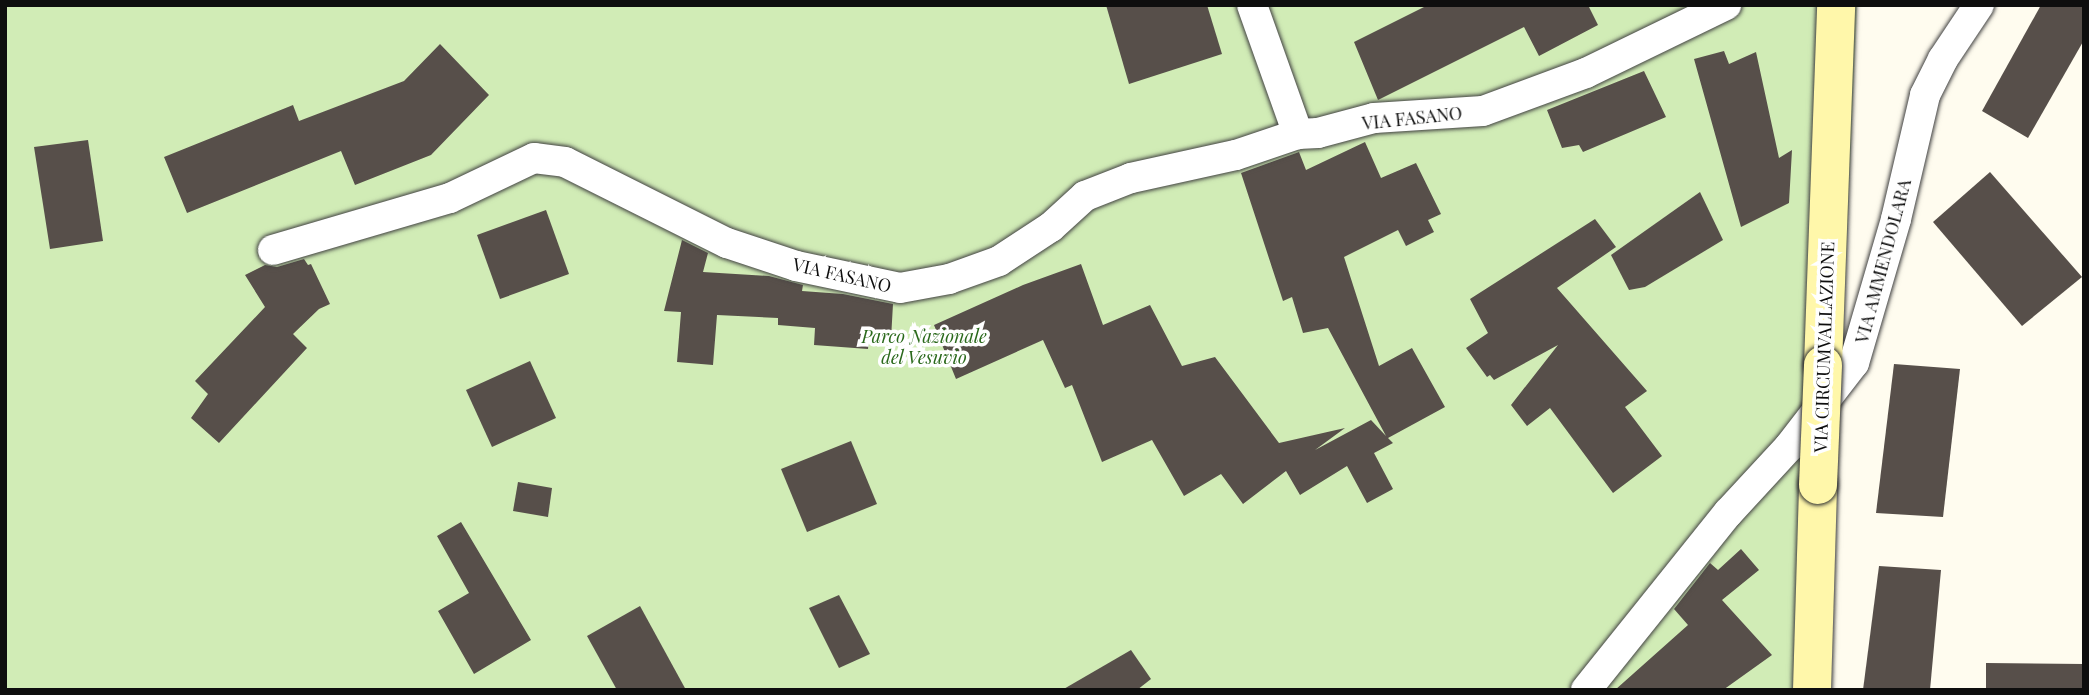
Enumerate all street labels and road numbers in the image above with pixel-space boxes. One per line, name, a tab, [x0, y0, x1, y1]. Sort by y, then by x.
street label: VIA FASANO	[1361, 102, 1463, 134]
street label: VIA AMMENDOLARA	[1851, 176, 1915, 346]
street label: VIA CIRCUMVALLAZIONE	[1810, 241, 1838, 453]
street label: VIA FASANO	[791, 253, 893, 297]

